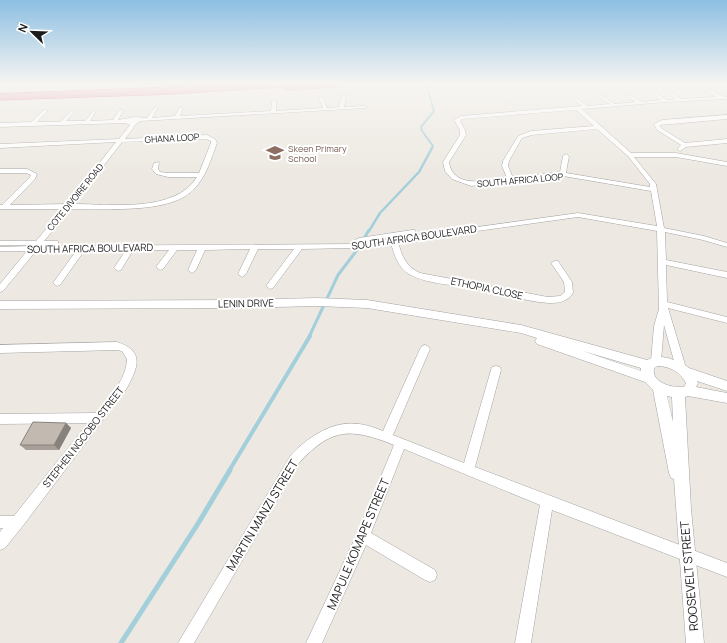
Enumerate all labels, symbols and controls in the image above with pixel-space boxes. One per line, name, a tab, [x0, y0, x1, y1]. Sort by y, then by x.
north arrow	[12, 12, 52, 52]
text: N	[14, 21, 31, 34]
street label: GHANA LOOP	[144, 130, 200, 146]
place label: Skeen Primary School	[288, 142, 347, 165]
school or university icon: Skeen Primary School	[265, 143, 285, 163]
street label: COTE DIVOIRE ROAD	[44, 160, 106, 234]
street label: SOUTH AFRICA LOOP	[476, 170, 564, 190]
street label: SOUTH AFRICA BOULEVARD	[350, 221, 478, 253]
street label: SOUTH AFRICA BOULEVARD	[27, 240, 154, 256]
street label: ETHOPIA CLOSE	[450, 273, 525, 303]
street label: LENIN DRIVE	[218, 296, 274, 310]
street label: STEPHEN NGCOBO STREET	[39, 384, 127, 490]
street label: MARTIN MANZI STREET	[222, 455, 302, 574]
street label: MAPULE KOMAPE STREET	[323, 475, 394, 612]
street label: ROOSEVELT STREET	[676, 519, 702, 632]

